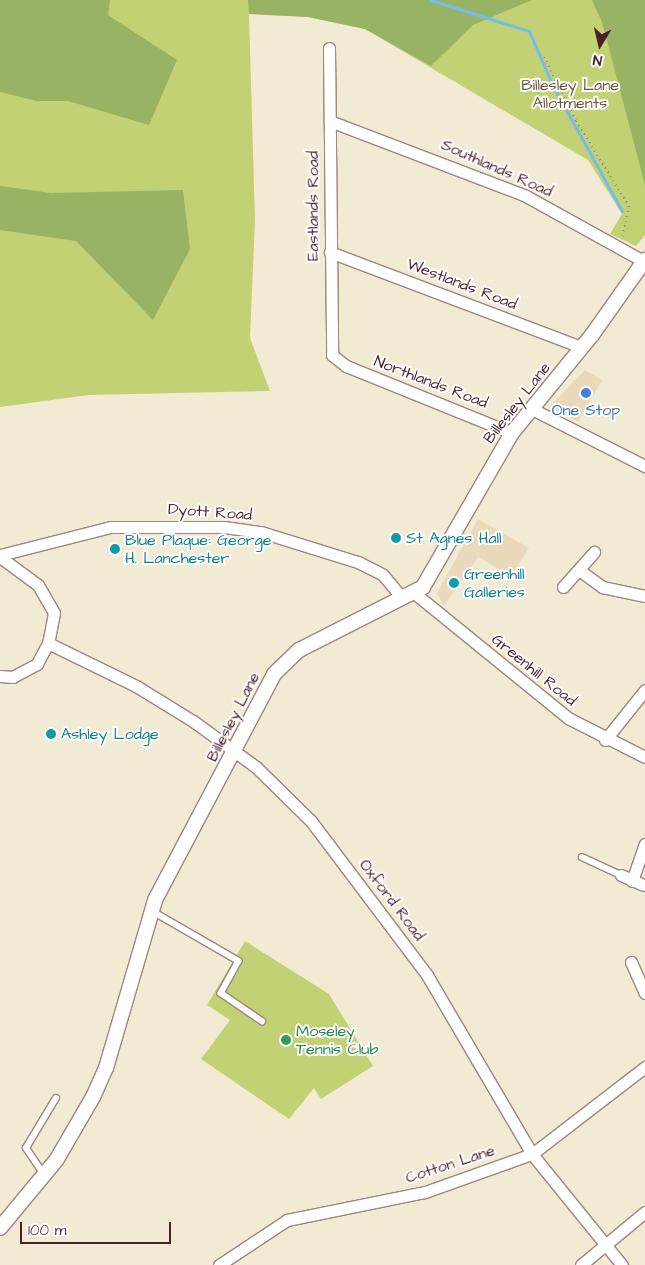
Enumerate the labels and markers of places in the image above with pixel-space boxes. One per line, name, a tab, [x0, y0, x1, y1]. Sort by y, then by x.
marker: One Stop	[580, 387, 592, 399]
place label: One Stop	[552, 400, 620, 420]
place label: St Agnes Hall	[406, 528, 502, 548]
place label: Blue Plaque: George H. Lanchester	[125, 530, 271, 568]
marker: St Agnes Hall	[390, 532, 402, 544]
marker: Blue Plaque: George H. Lanchester	[109, 543, 121, 555]
place label: Greenhill Galleries	[464, 564, 525, 602]
marker: Greenhill Galleries	[448, 577, 460, 589]
place label: Ashley Lodge	[61, 724, 159, 744]
marker: Ashley Lodge	[45, 728, 57, 740]
place label: Moseley Tennis Club	[296, 1021, 378, 1059]
marker: Moseley Tennis Club	[280, 1034, 292, 1046]

